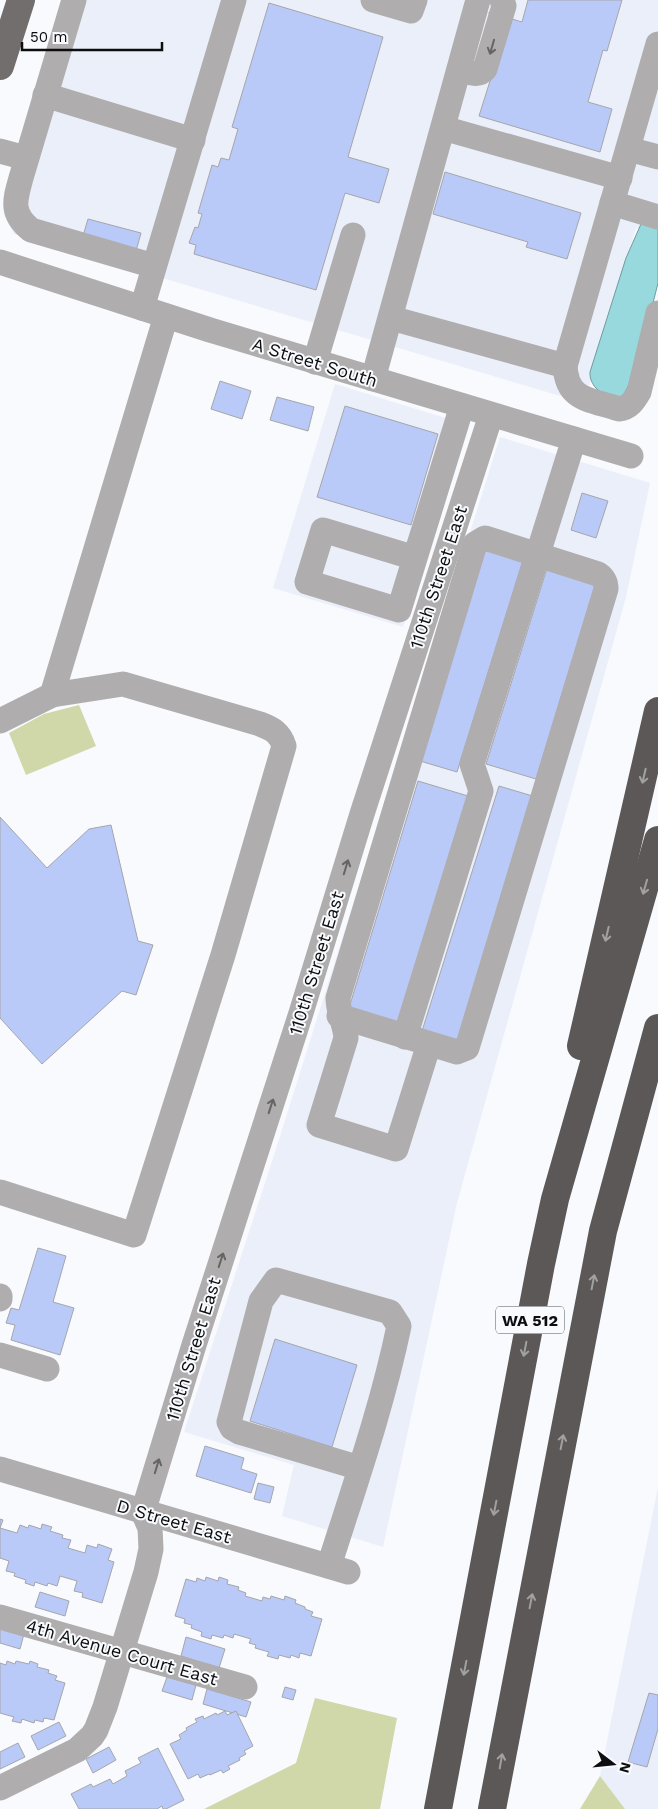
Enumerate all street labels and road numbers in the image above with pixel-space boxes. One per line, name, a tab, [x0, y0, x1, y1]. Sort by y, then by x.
street label: A Street South	[250, 333, 380, 391]
street label: 110th Street East	[405, 502, 471, 651]
street label: 110th Street East	[284, 888, 348, 1037]
street label: 110th Street East	[161, 1274, 225, 1423]
road number: WA 512	[496, 1306, 564, 1334]
street label: D Street East	[114, 1495, 234, 1547]
street label: 4th Avenue Court East	[24, 1615, 221, 1690]

